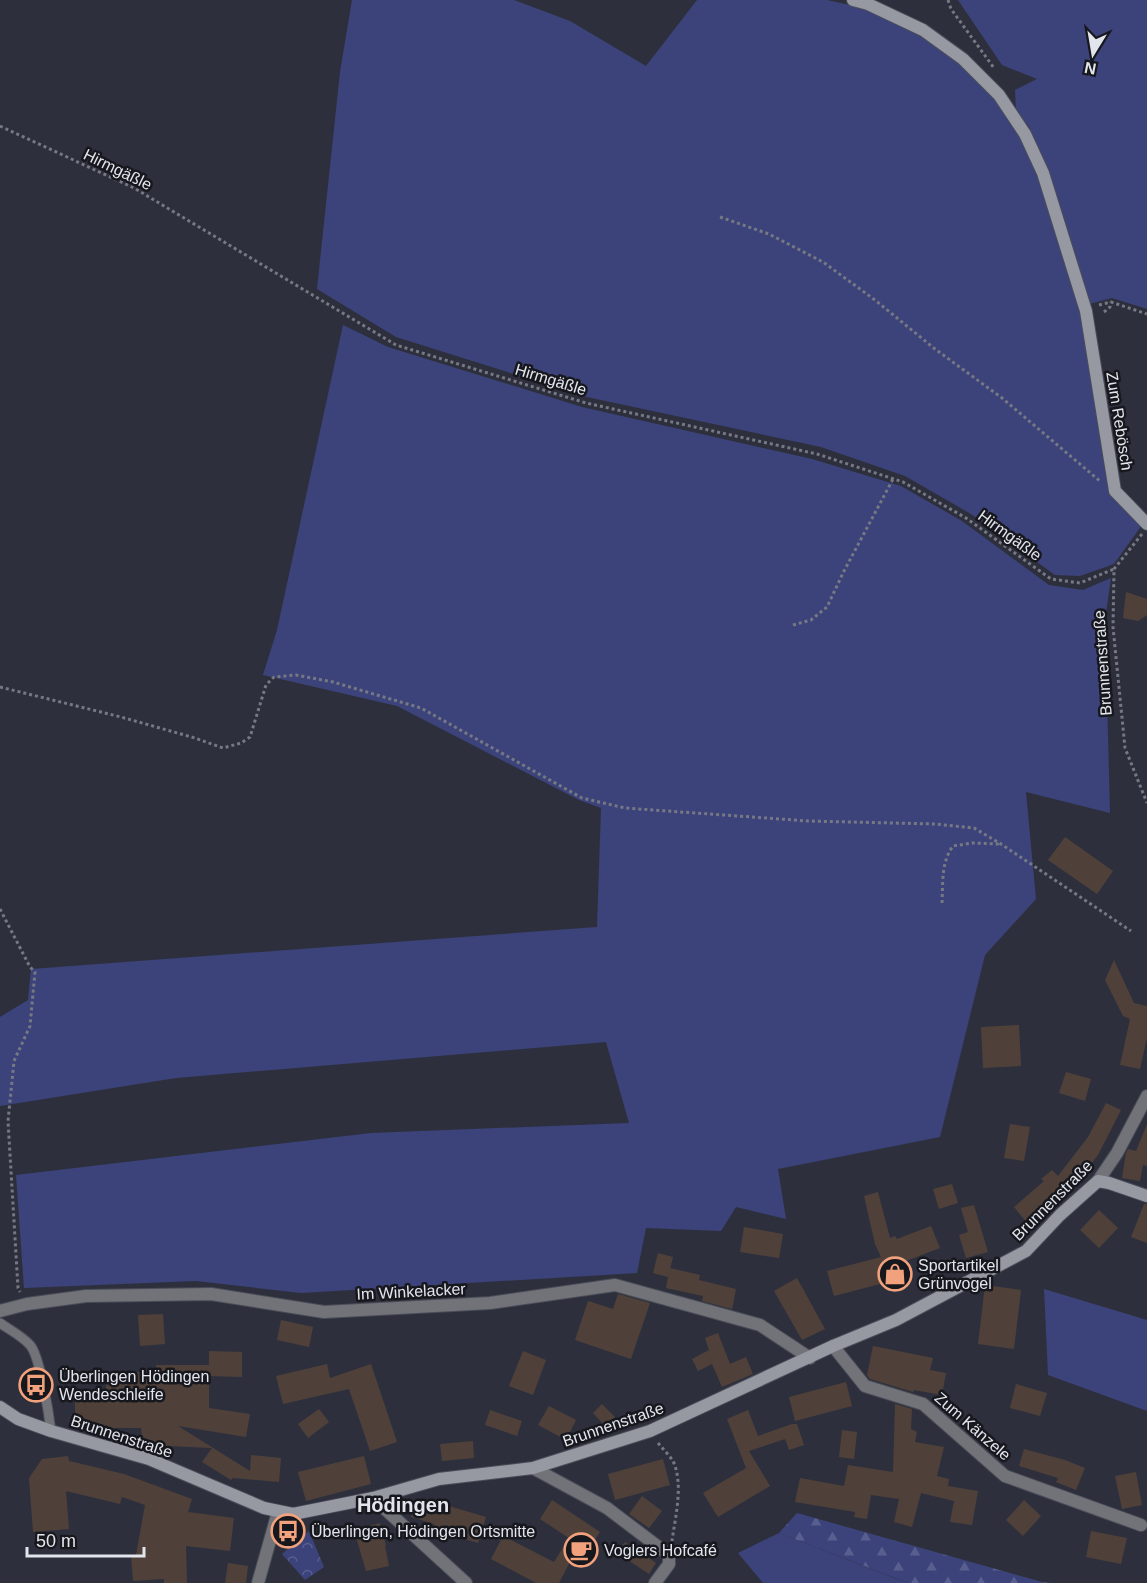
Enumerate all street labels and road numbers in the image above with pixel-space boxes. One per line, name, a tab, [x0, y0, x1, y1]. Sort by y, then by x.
street label: Hirmgäßle	[81, 146, 155, 193]
street label: Hirmgäßle	[513, 361, 589, 398]
street label: Zum Rebösch	[1103, 371, 1136, 472]
street label: Hirmgäßle	[975, 507, 1045, 564]
street label: Brunnenstraße	[1090, 609, 1115, 716]
street label: Brunnenstraße	[1009, 1157, 1096, 1244]
street label: Im Winkelacker	[356, 1280, 467, 1303]
street label: Zum Känzele	[932, 1389, 1014, 1464]
street label: Brunnenstraße	[560, 1399, 666, 1450]
street label: Brunnenstraße	[69, 1412, 175, 1461]

